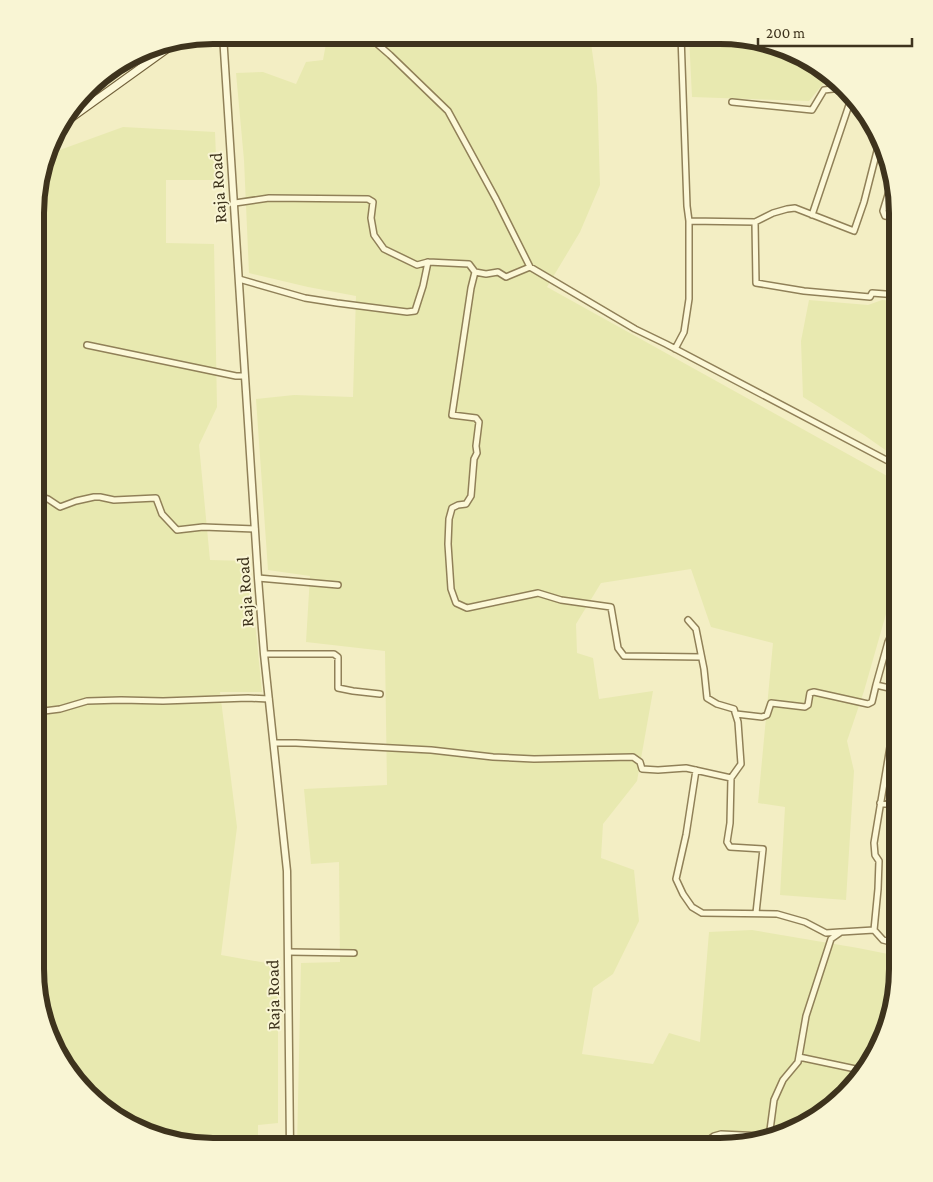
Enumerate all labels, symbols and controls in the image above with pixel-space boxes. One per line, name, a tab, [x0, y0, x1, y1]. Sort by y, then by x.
scale bar	[758, 15, 912, 47]
text: 200 m	[766, 25, 805, 41]
street label: Raja Road	[206, 151, 231, 224]
street label: Raja Road	[233, 555, 258, 628]
street label: Raja Road	[262, 959, 285, 1031]

